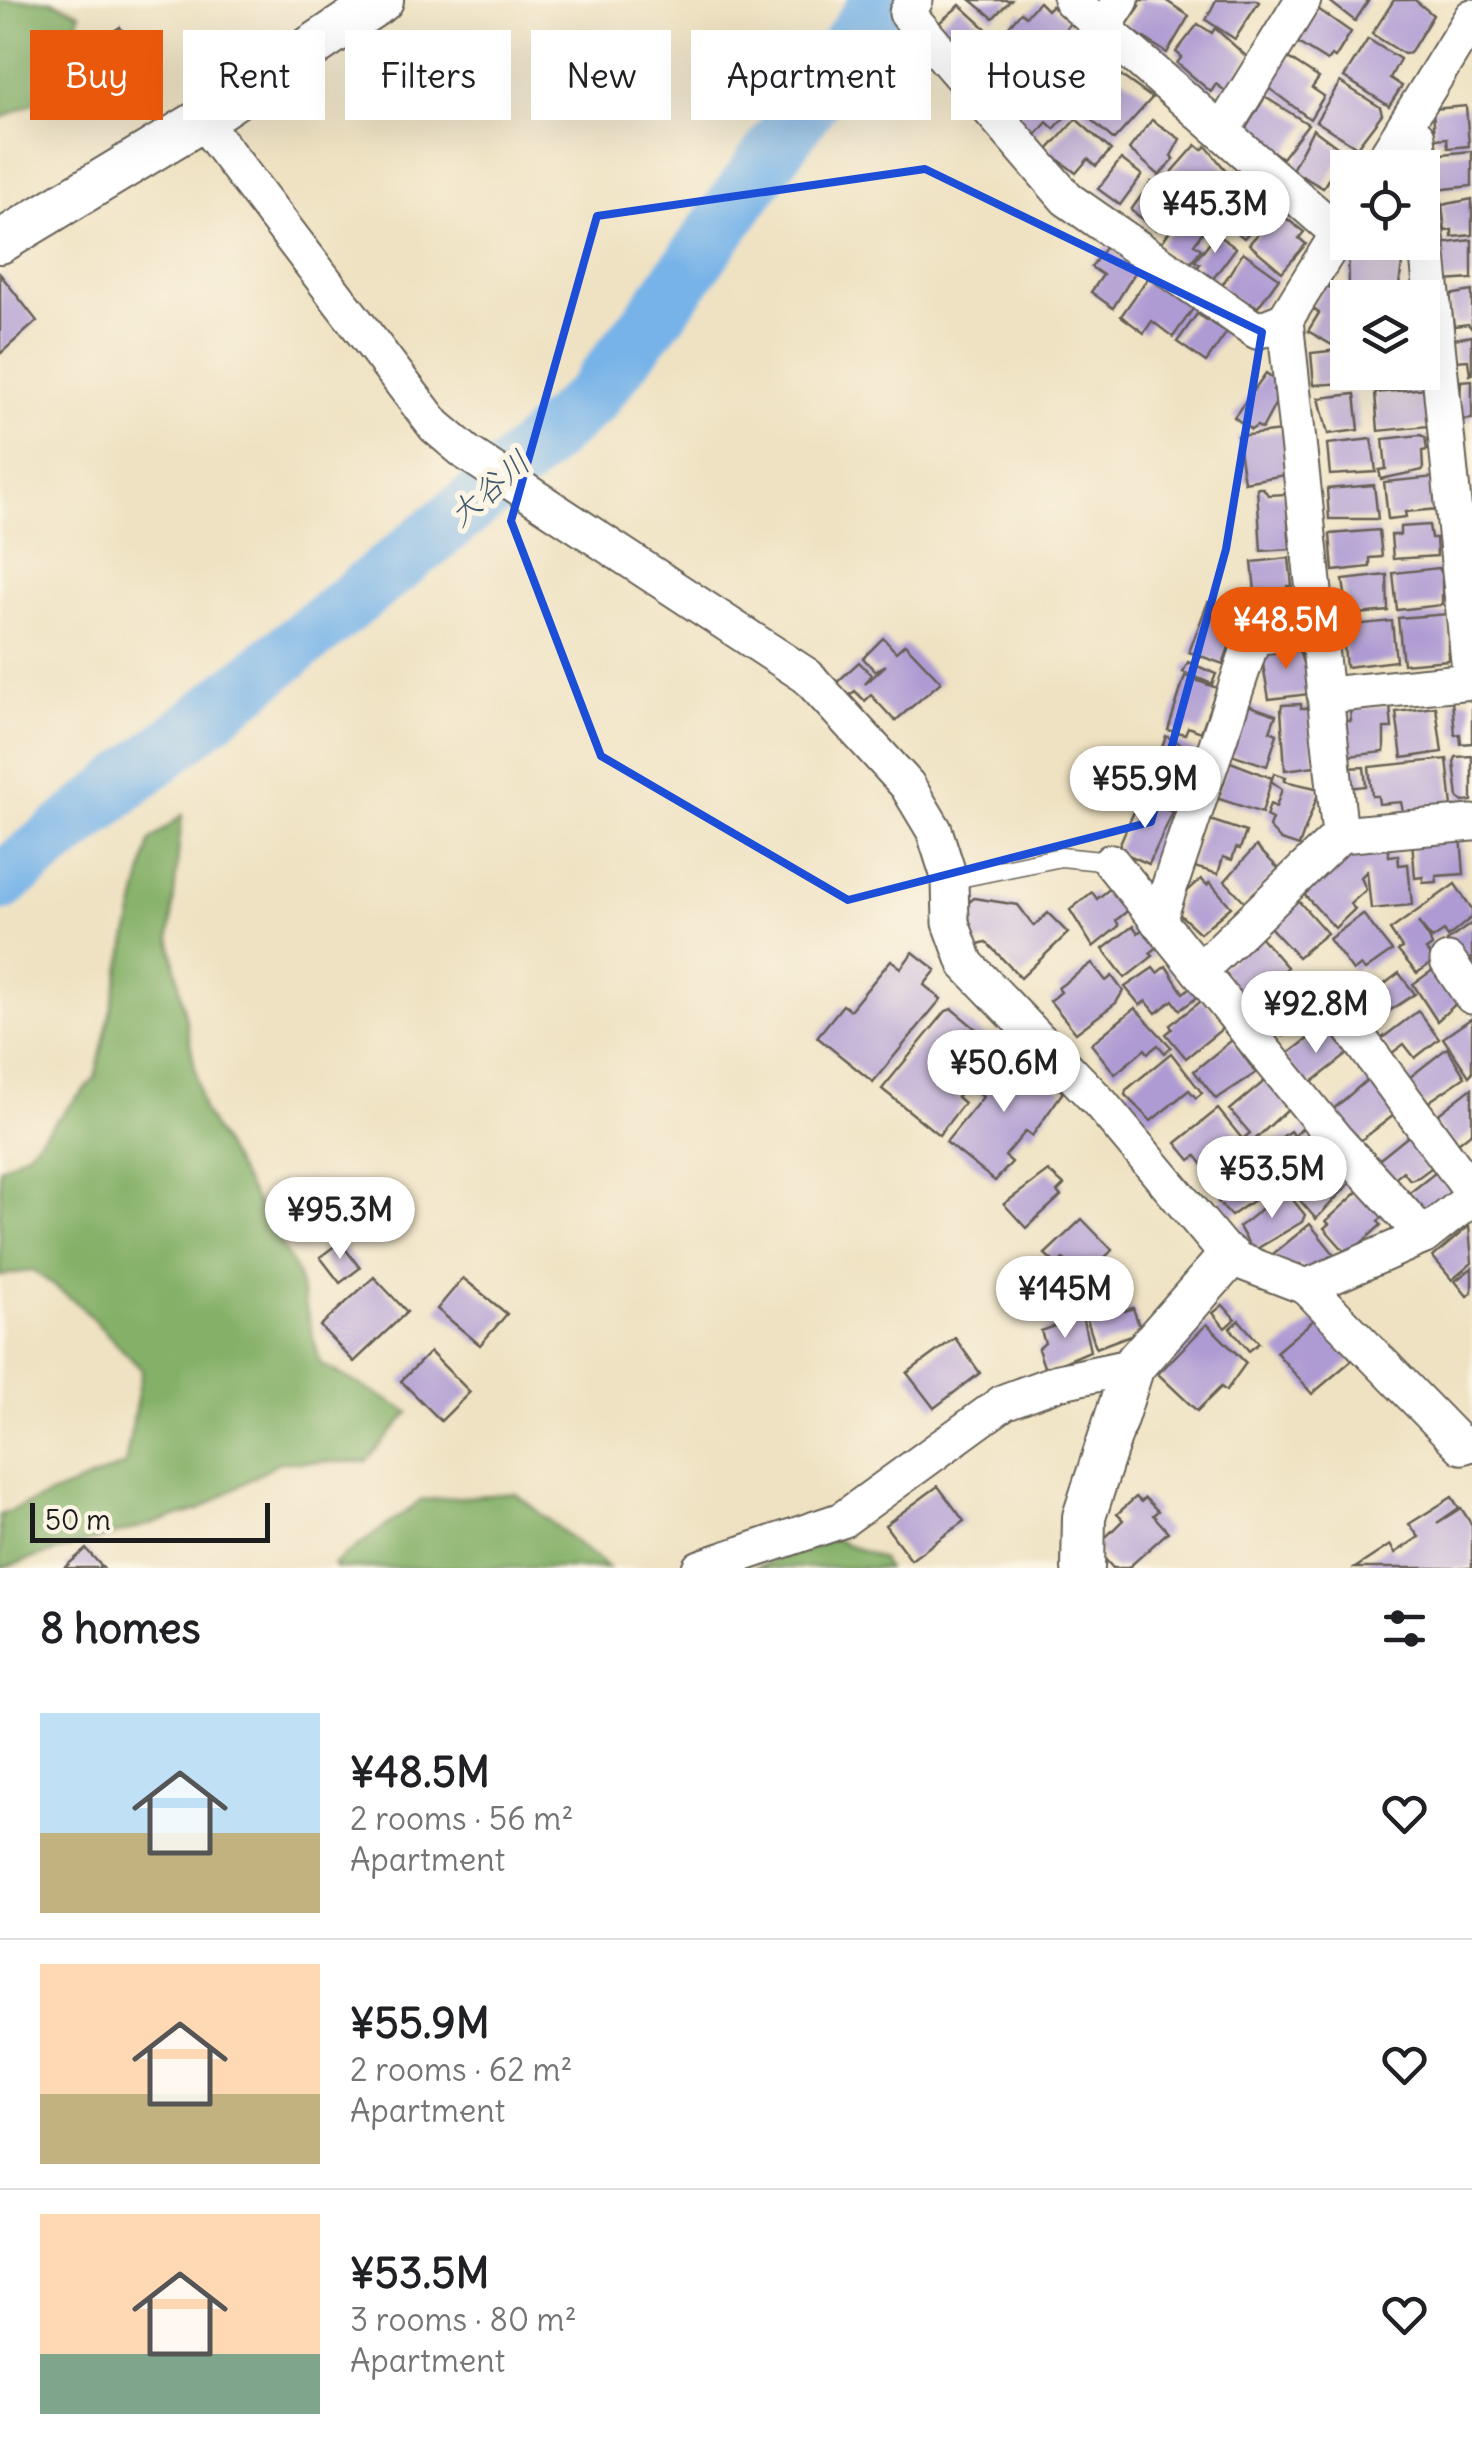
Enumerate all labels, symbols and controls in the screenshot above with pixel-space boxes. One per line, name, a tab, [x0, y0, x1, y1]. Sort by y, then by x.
chip: Buy	[30, 30, 163, 120]
chip: Rent	[183, 30, 325, 120]
chip: Filters	[345, 30, 511, 120]
chip: New	[531, 30, 671, 120]
chip: Apartment	[691, 30, 931, 120]
chip: House	[951, 30, 1121, 120]
map controls	[1330, 150, 1440, 390]
button: locate	[1330, 150, 1440, 260]
pin: ¥45.3M	[1134, 171, 1296, 256]
text: ¥45.3M	[1162, 183, 1268, 224]
button: layers	[1330, 280, 1440, 390]
water label: 大谷川	[439, 441, 539, 535]
pin: ¥48.5M	[1205, 587, 1367, 672]
text: ¥48.5M	[1233, 599, 1339, 640]
pin: ¥55.9M	[1064, 746, 1226, 831]
text: ¥55.9M	[1092, 758, 1198, 799]
pin: ¥92.8M	[1235, 971, 1397, 1056]
text: ¥92.8M	[1263, 983, 1369, 1024]
pin: ¥50.6M	[923, 1030, 1085, 1115]
text: ¥50.6M	[949, 1042, 1059, 1083]
pin: ¥53.5M	[1191, 1136, 1353, 1221]
text: ¥53.5M	[1219, 1148, 1325, 1189]
pin: ¥95.3M	[259, 1177, 421, 1262]
text: ¥95.3M	[287, 1189, 393, 1230]
pin: ¥145M	[995, 1256, 1135, 1341]
text: ¥145M	[1018, 1268, 1112, 1309]
scale bar	[30, 1498, 270, 1542]
text: 50 m	[45, 1502, 111, 1538]
icon: filters	[1377, 1601, 1432, 1656]
text: 8 homes	[40, 1602, 201, 1654]
text: ¥48.5M	[350, 1746, 490, 1798]
icon: home	[120, 1753, 240, 1873]
icon: heart	[1377, 1786, 1432, 1841]
text: 2 rooms · 56 m²	[350, 1798, 573, 1839]
text: Apartment	[350, 1839, 505, 1880]
text: ¥55.9M	[350, 1997, 490, 2049]
icon: home	[120, 2004, 240, 2124]
icon: heart	[1377, 2037, 1432, 2092]
text: 2 rooms · 62 m²	[350, 2049, 573, 2090]
text: Apartment	[350, 2090, 505, 2131]
text: ¥53.5M	[350, 2247, 490, 2299]
icon: home	[120, 2254, 240, 2374]
icon: heart	[1377, 2287, 1432, 2342]
text: 3 rooms · 80 m²	[350, 2299, 577, 2340]
text: Apartment	[350, 2340, 505, 2381]

